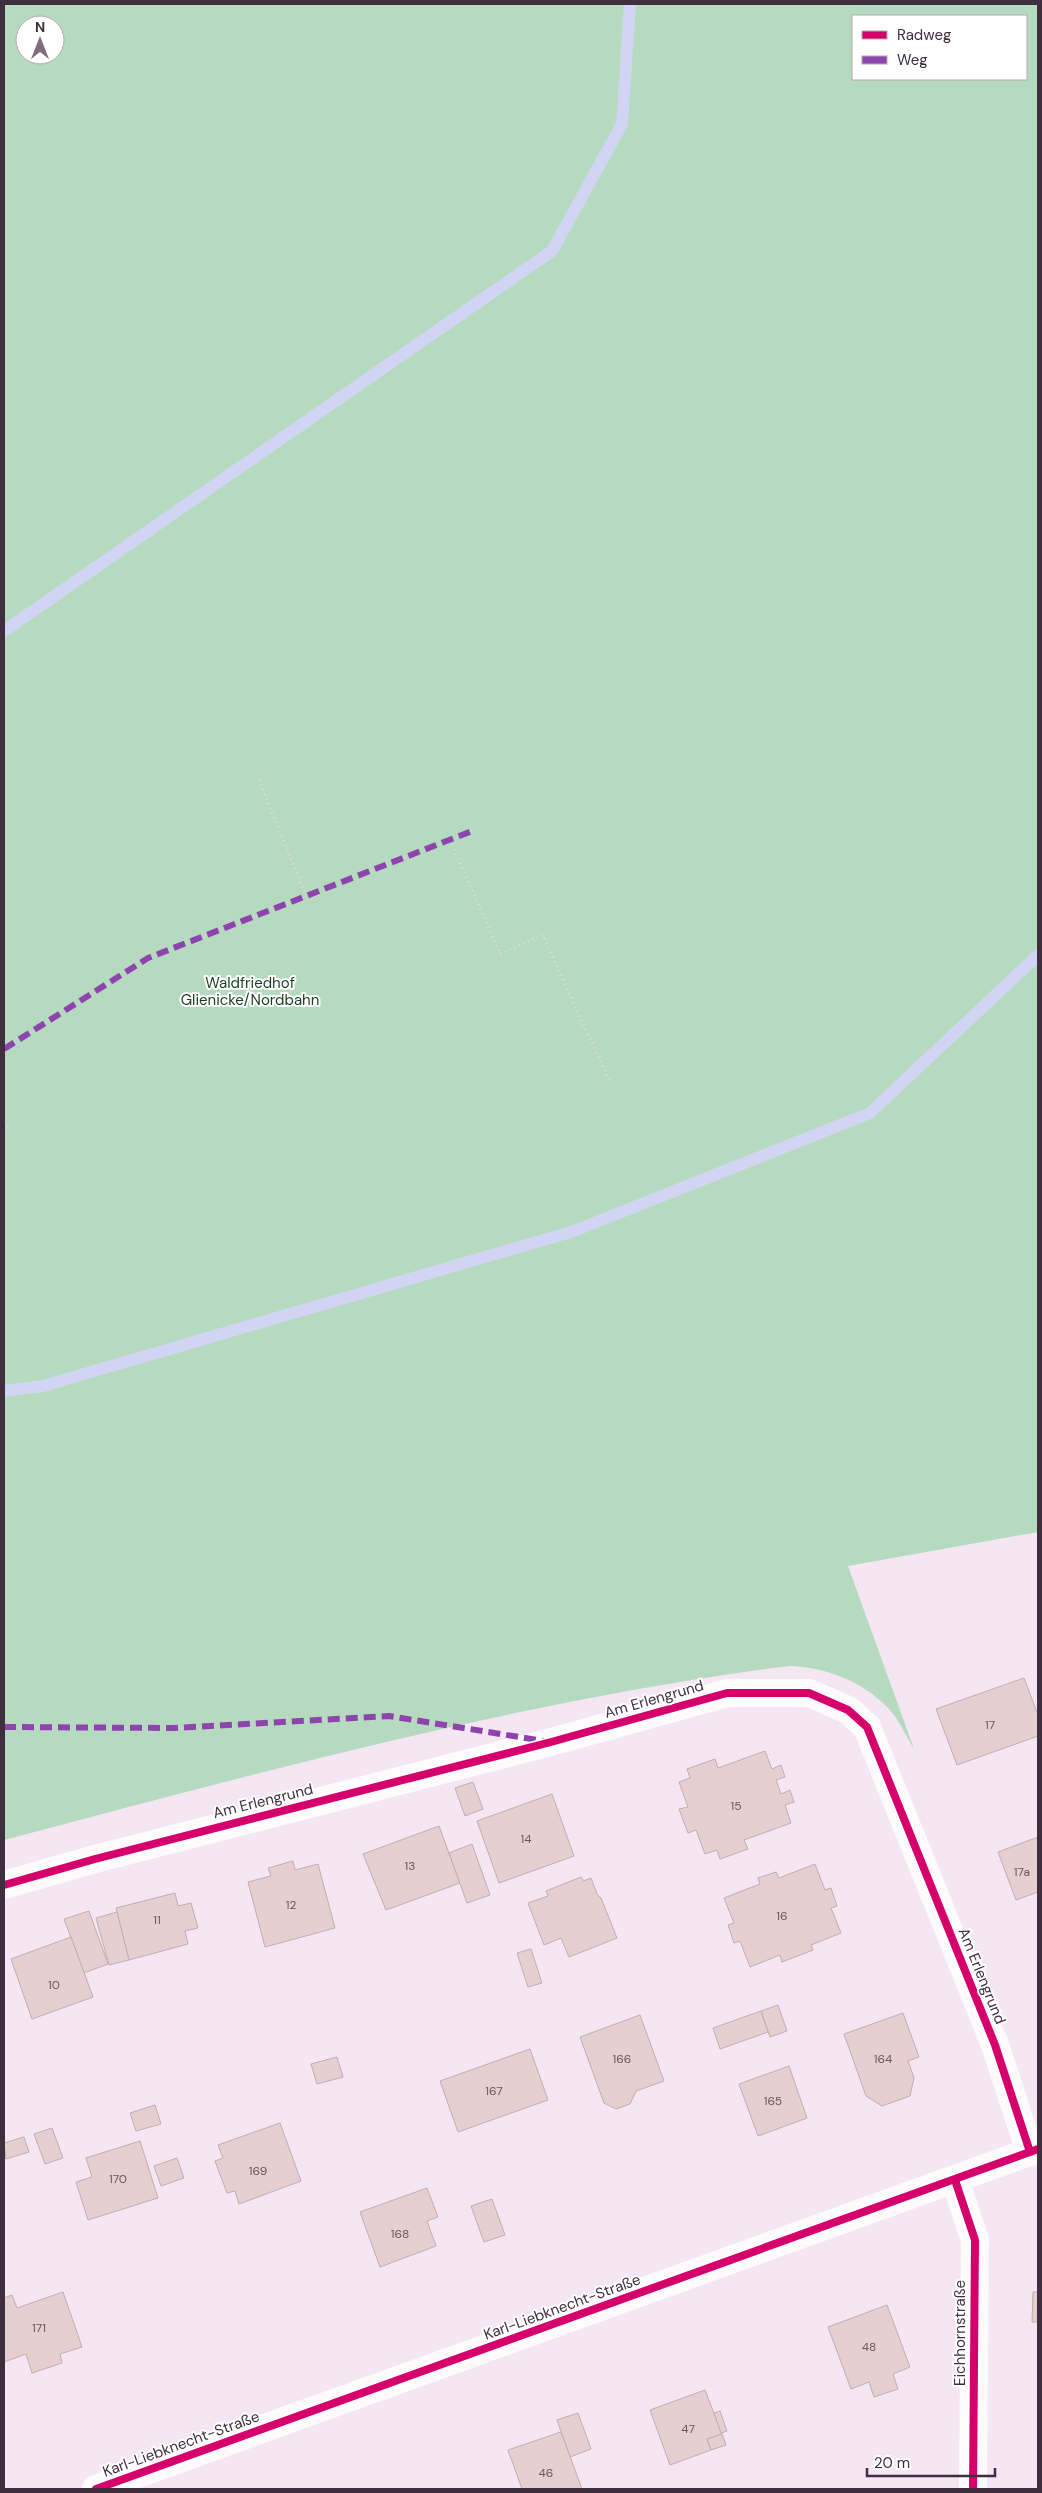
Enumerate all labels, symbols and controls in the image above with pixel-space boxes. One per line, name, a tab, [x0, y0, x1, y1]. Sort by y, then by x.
north arrow	[15, 15, 65, 65]
legend	[852, 15, 1027, 80]
text: N	[35, 18, 45, 36]
text: Radweg	[897, 25, 951, 45]
text: Weg	[897, 50, 928, 70]
park label: Waldfriedhof Glienicke/Nordbahn	[181, 973, 319, 1010]
street label: Am Erlengrund	[602, 1675, 706, 1723]
house number: 17	[985, 1717, 995, 1733]
street label: Am Erlengrund	[211, 1779, 315, 1823]
house number: 15	[730, 1798, 742, 1814]
house number: 14	[520, 1831, 532, 1847]
house number: 13	[405, 1858, 415, 1874]
house number: 17a	[1014, 1864, 1030, 1880]
house number: 12	[286, 1897, 296, 1913]
house number: 16	[776, 1908, 788, 1924]
house number: 11	[153, 1912, 161, 1928]
street label: Am Erlengrund	[954, 1925, 1010, 2027]
house number: 10	[48, 1977, 60, 1993]
house number: 166	[613, 2051, 631, 2067]
house number: 164	[874, 2051, 892, 2067]
house number: 167	[485, 2083, 503, 2099]
house number: 165	[764, 2093, 782, 2109]
house number: 169	[249, 2163, 267, 2179]
house number: 170	[109, 2171, 127, 2187]
house number: 168	[391, 2226, 409, 2242]
street label: Karl-Liebknecht-Straße	[481, 2269, 643, 2345]
street label: Eichhornstraße	[950, 2280, 970, 2386]
house number: 171	[32, 2320, 46, 2336]
house number: 48	[862, 2339, 876, 2355]
street label: Karl-Liebknecht-Straße	[100, 2406, 262, 2482]
house number: 47	[681, 2421, 695, 2437]
scale bar	[867, 2446, 994, 2478]
text: 20 m	[874, 2453, 910, 2473]
house number: 46	[539, 2465, 553, 2481]

